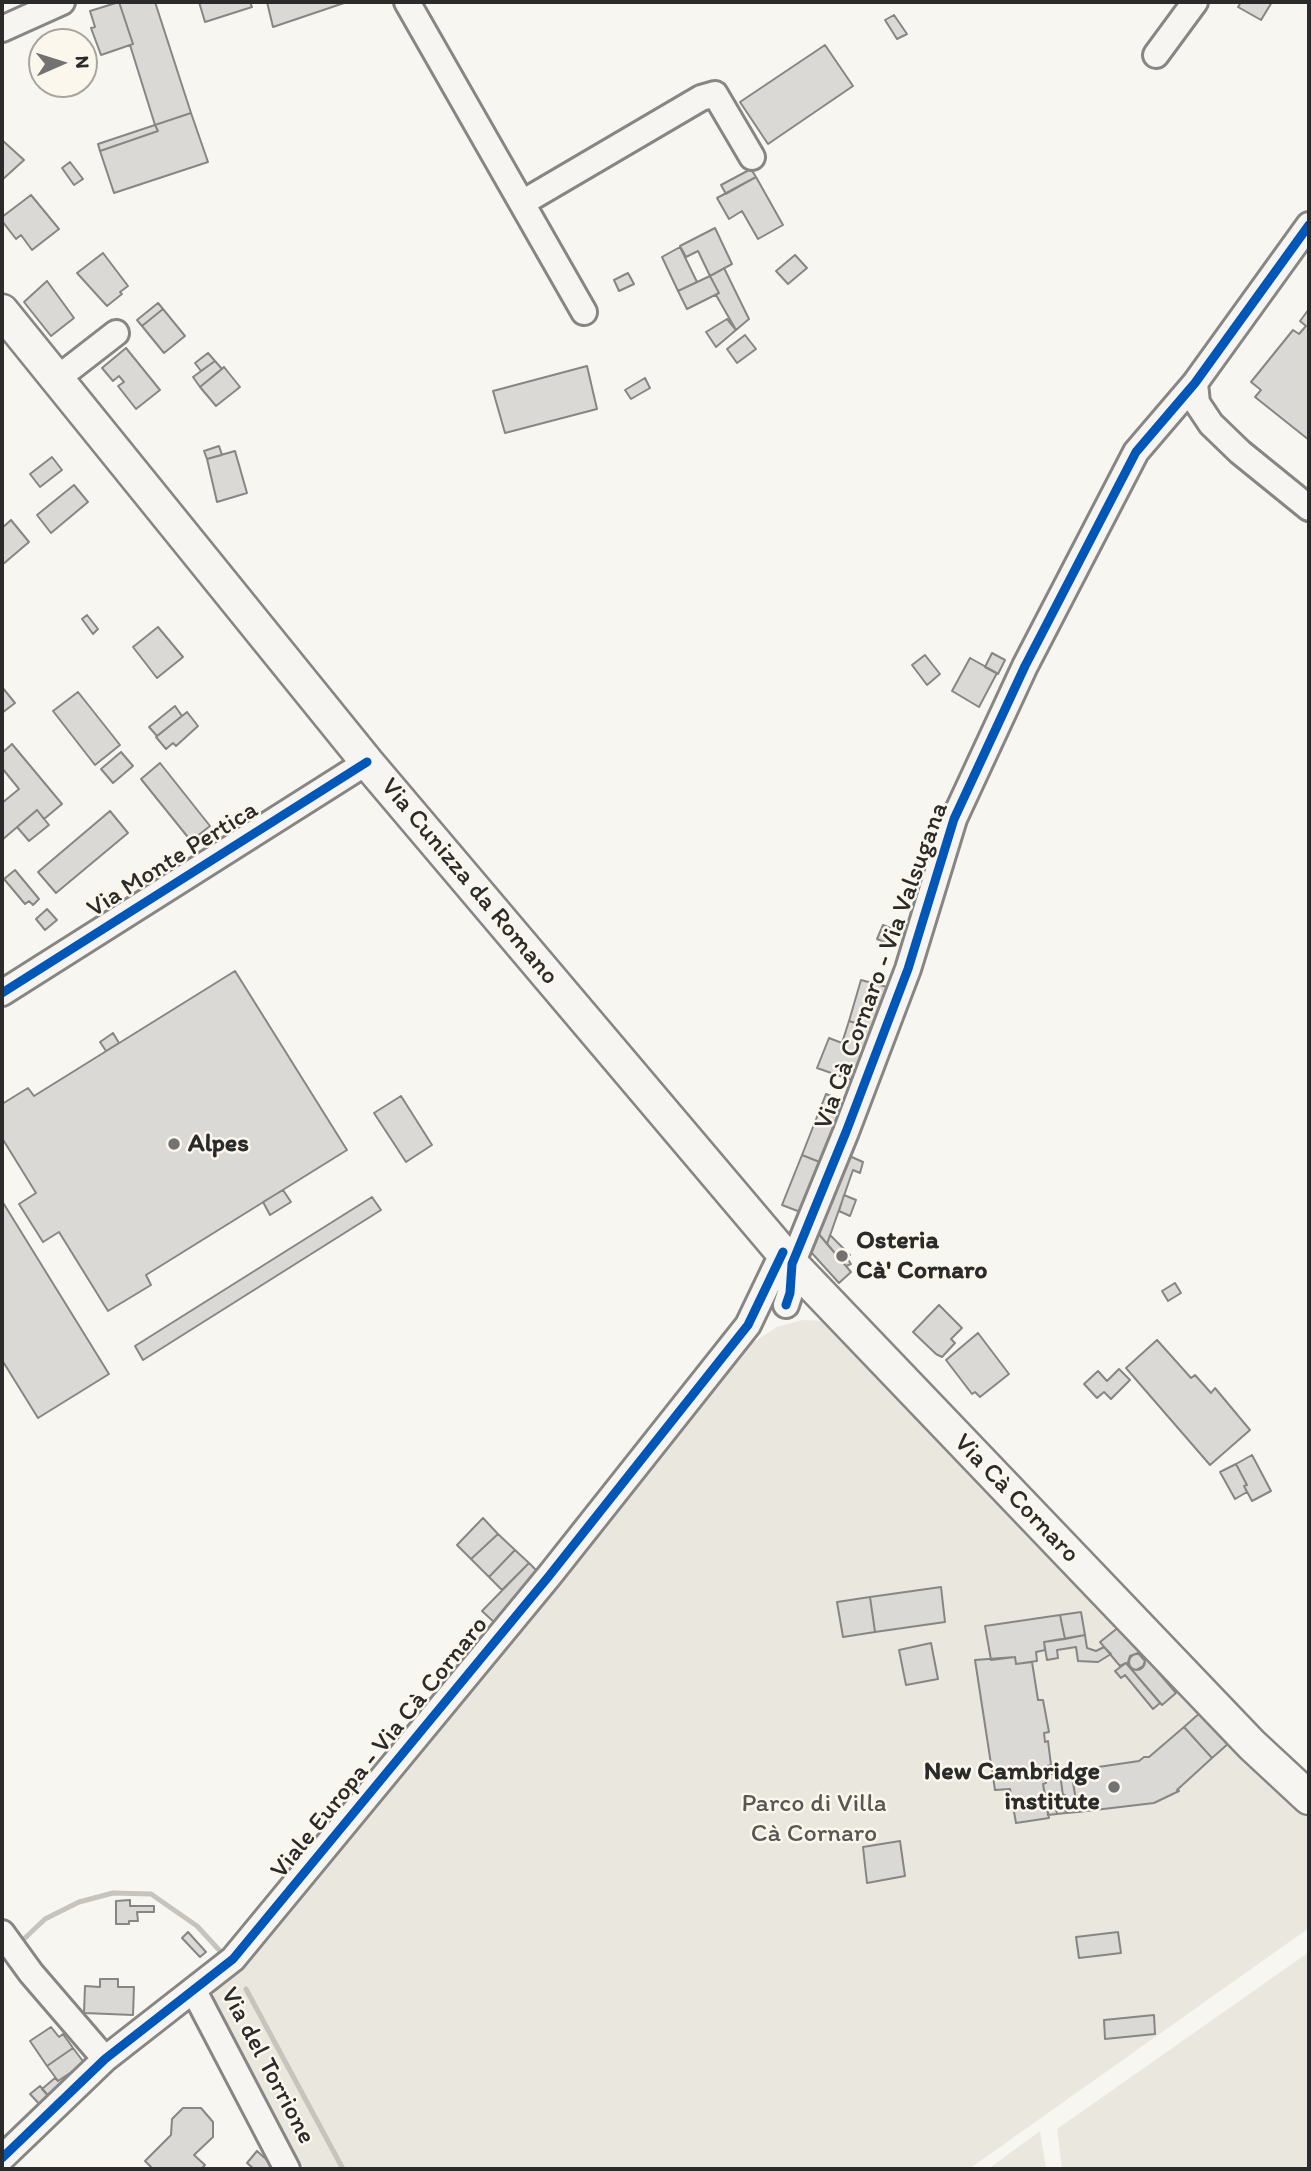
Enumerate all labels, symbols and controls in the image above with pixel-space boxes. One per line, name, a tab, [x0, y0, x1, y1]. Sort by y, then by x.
north arrow	[28, 28, 98, 98]
text: N	[71, 55, 94, 69]
street label: Via Cunizza da Romano	[373, 772, 565, 992]
street label: Via Monte Pertica	[82, 795, 264, 925]
street label: Via Cà Cornaro - Via Valsugana	[808, 798, 956, 1134]
place label: Alpes	[188, 1128, 249, 1160]
marker: Alpes	[166, 1136, 182, 1152]
place label: Osteria Cà' Cornaro	[856, 1225, 988, 1286]
marker: Osteria Cà' Cornaro	[834, 1248, 850, 1264]
street label: Via Cà Cornaro	[947, 1428, 1085, 1570]
street label: Viale Europa - Via Cà Cornaro	[265, 1611, 495, 1885]
place label: New Cambridge institute	[924, 1756, 1100, 1817]
marker: New Cambridge institute	[1106, 1779, 1122, 1795]
park label: Parco di Villa Cà Cornaro	[741, 1788, 887, 1850]
street label: Via del Torrione	[213, 1982, 321, 2150]

